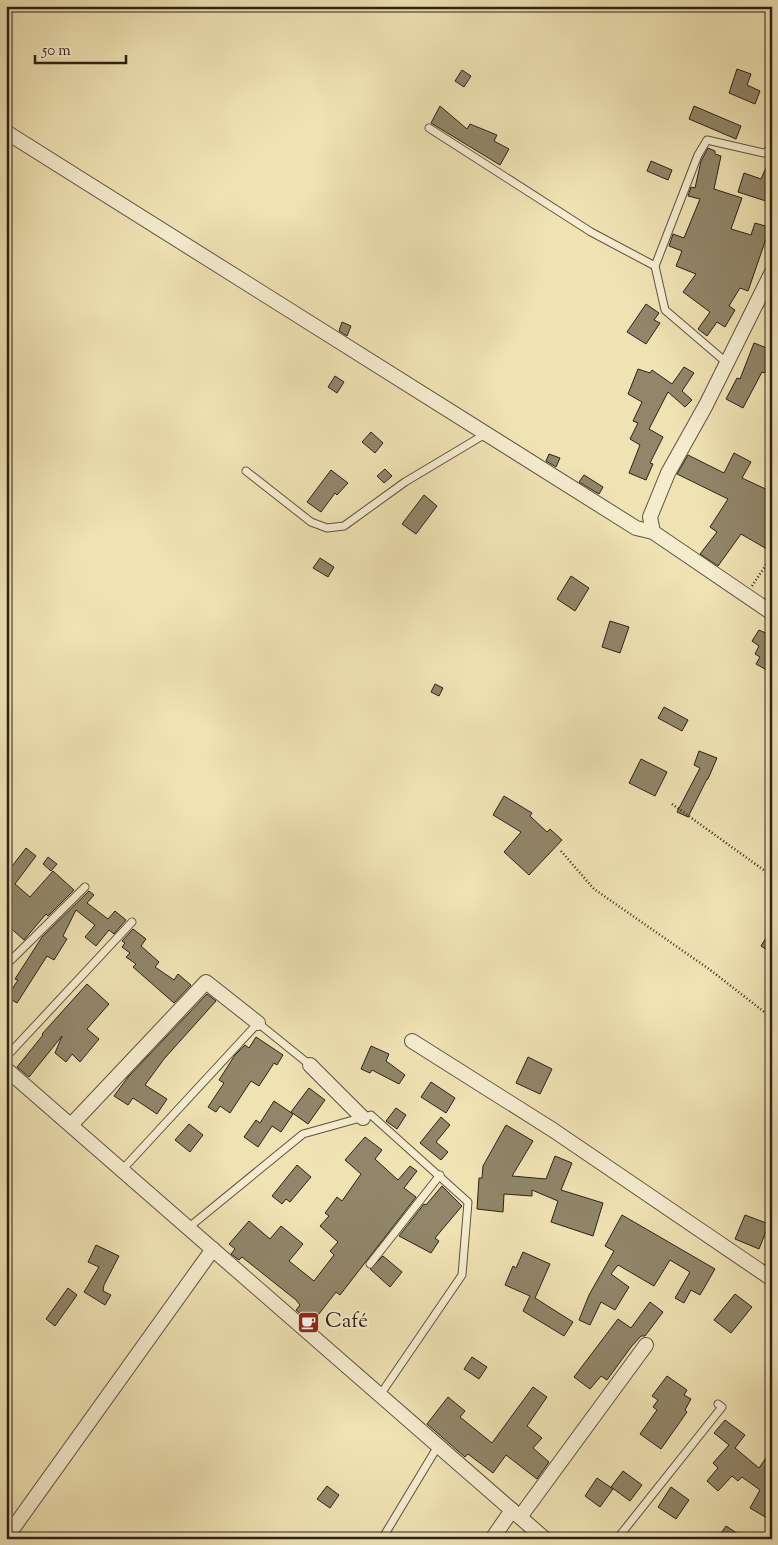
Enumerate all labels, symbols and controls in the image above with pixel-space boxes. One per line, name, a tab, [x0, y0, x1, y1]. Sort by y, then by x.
scale bar	[35, 32, 126, 64]
text: 50 m	[41, 41, 71, 62]
place label: Café	[325, 1307, 368, 1337]
cafe icon: Café	[297, 1310, 321, 1334]

